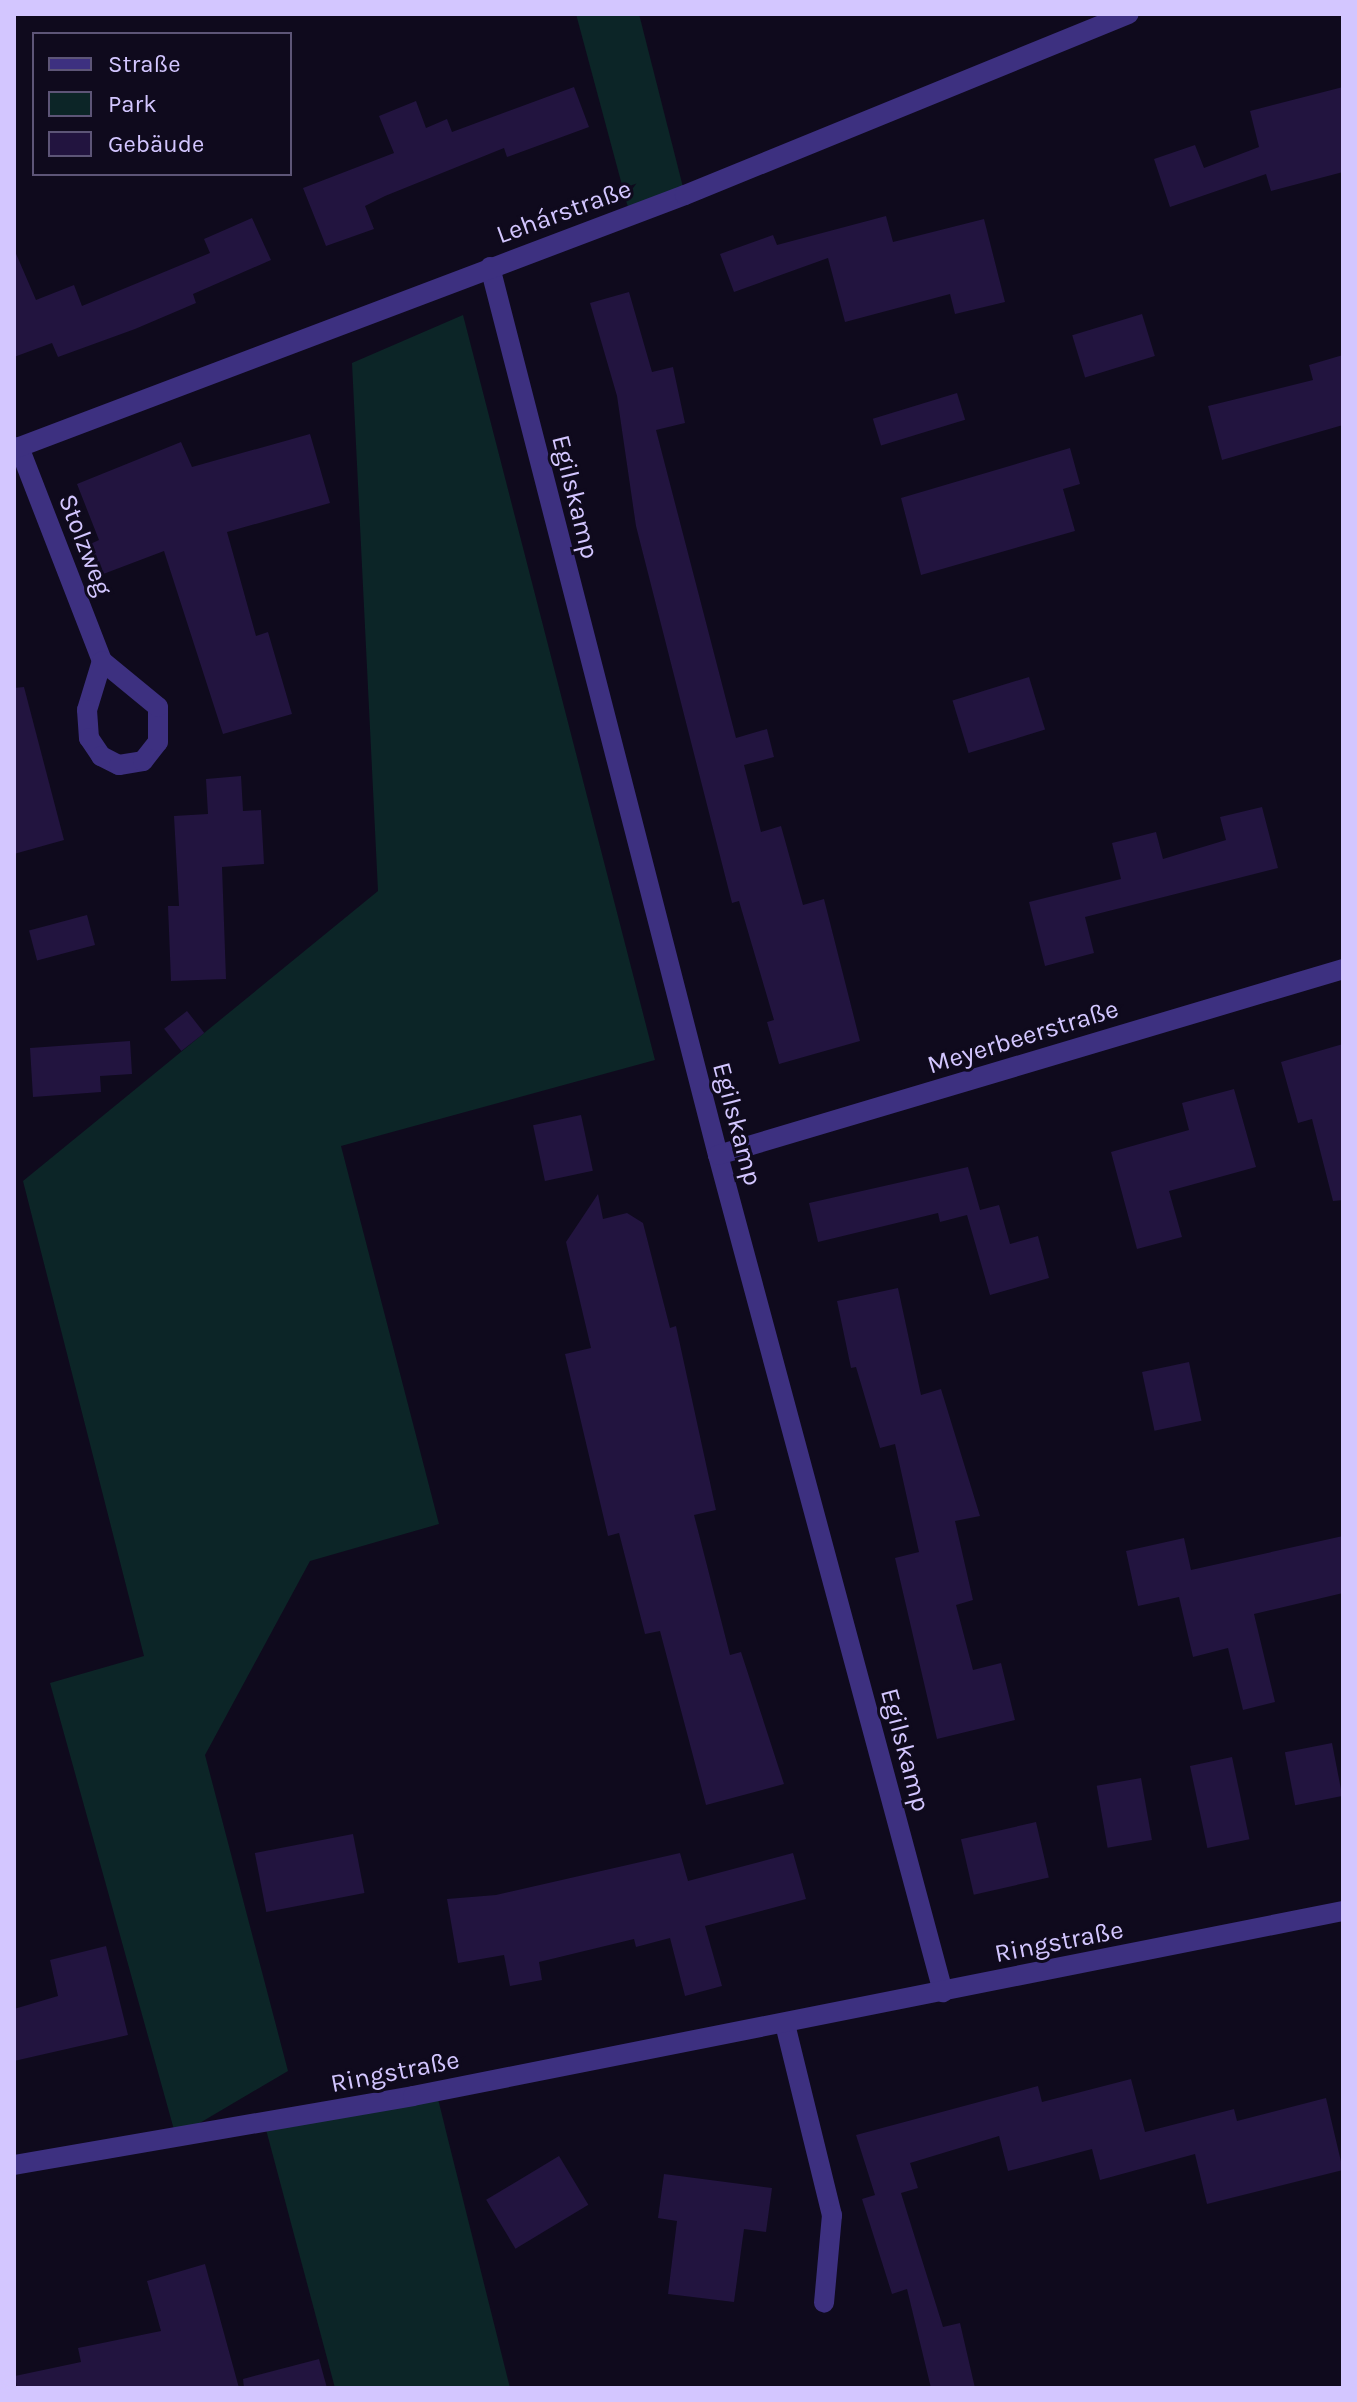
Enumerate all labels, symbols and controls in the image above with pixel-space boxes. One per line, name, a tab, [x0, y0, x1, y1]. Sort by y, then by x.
legend	[32, 32, 292, 176]
text: Straße	[108, 50, 180, 78]
text: Park	[108, 90, 157, 118]
text: Gebäude	[108, 130, 204, 158]
street label: Lehárstraße	[492, 173, 636, 251]
street label: Egilskamp	[545, 432, 605, 562]
street label: Stolzweg	[51, 490, 119, 600]
street label: Meyerbeerstraße	[924, 993, 1122, 1081]
street label: Egilskamp	[706, 1059, 768, 1189]
street label: Egilskamp	[874, 1685, 936, 1815]
street label: Ringstraße	[992, 1914, 1126, 1970]
street label: Ringstraße	[328, 2044, 462, 2100]

